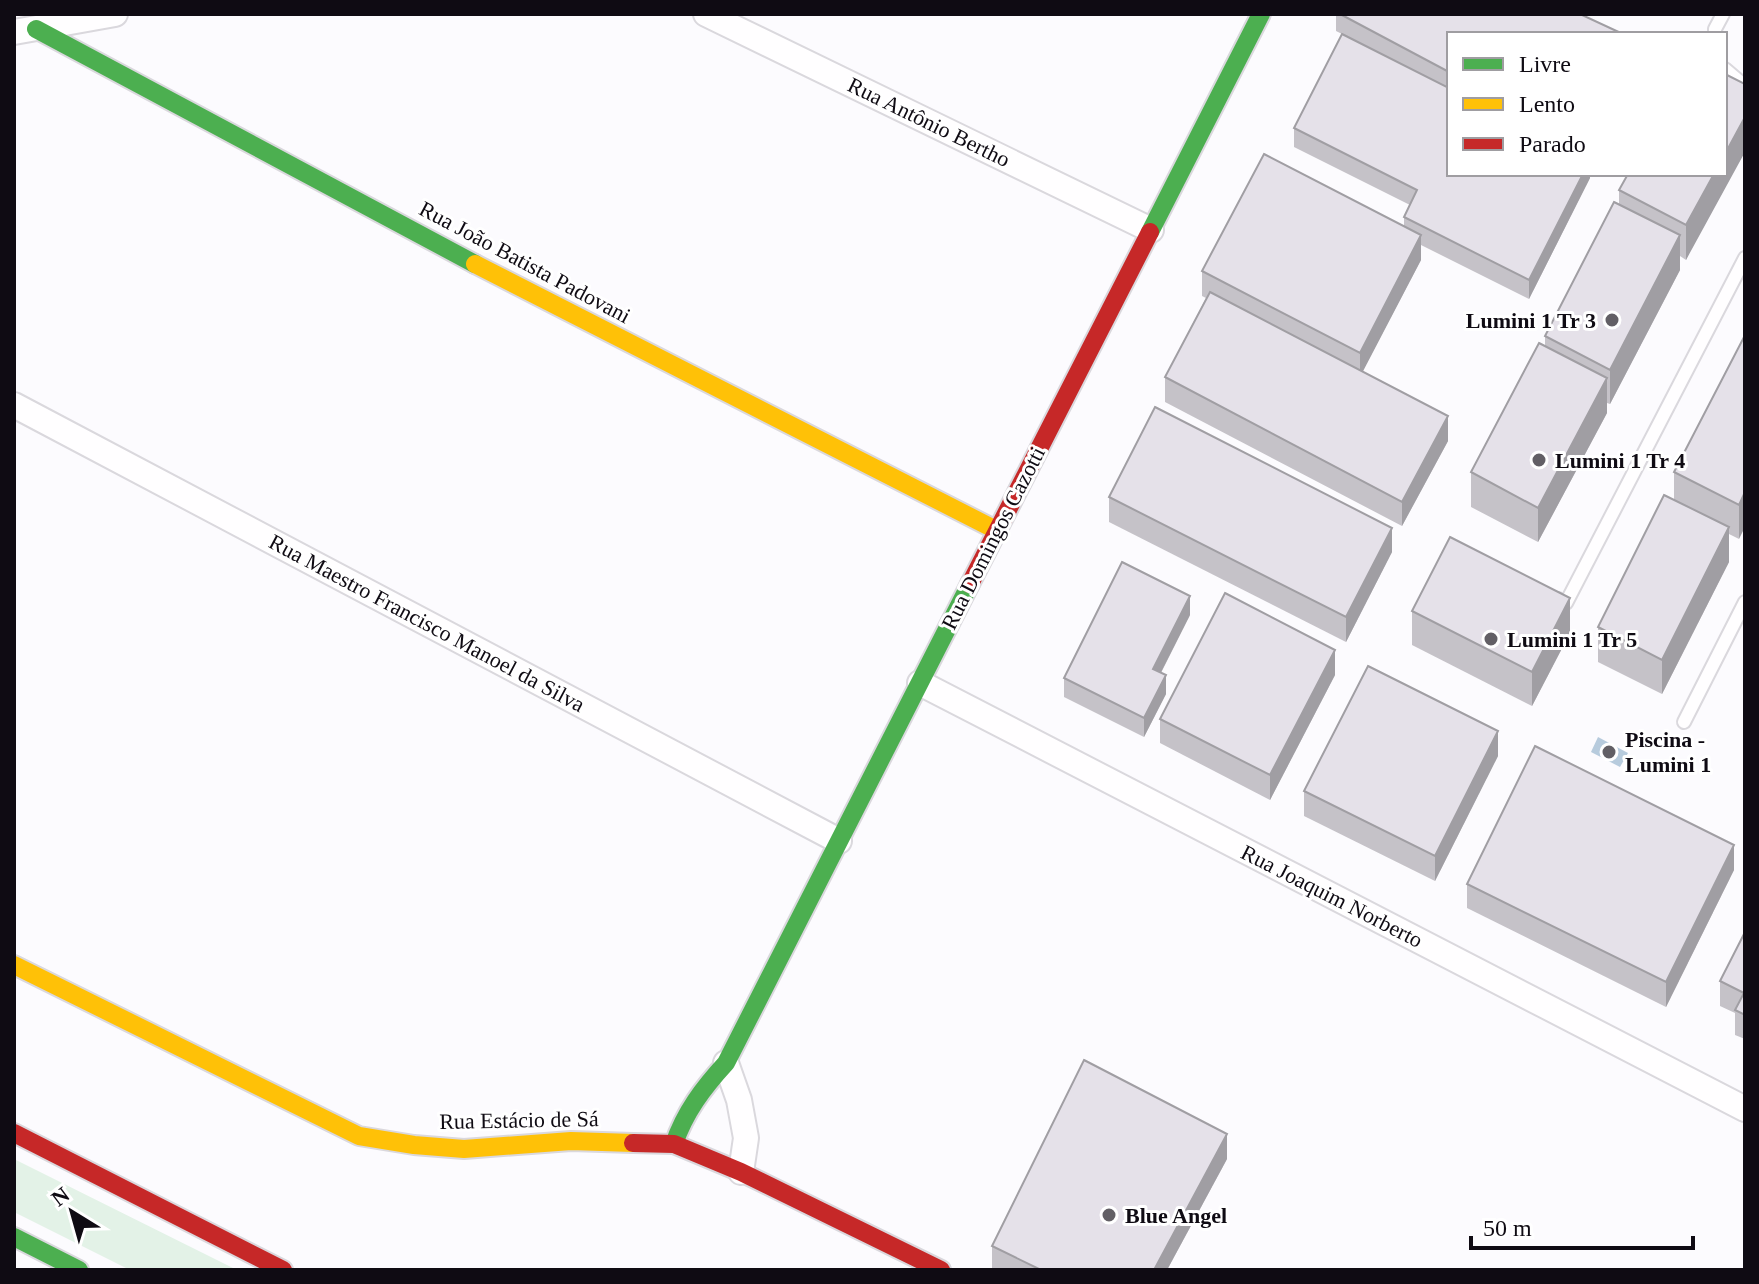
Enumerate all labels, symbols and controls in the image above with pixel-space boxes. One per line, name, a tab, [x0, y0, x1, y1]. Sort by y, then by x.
legend	[1447, 32, 1727, 176]
text: Livre	[1519, 51, 1571, 77]
street label: Rua Antônio Bertho	[844, 72, 1014, 172]
text: Lento	[1519, 91, 1575, 117]
text: Parado	[1519, 131, 1586, 157]
street label: Rua João Batista Padovani	[415, 196, 635, 328]
place label: Lumini 1 Tr 3	[1466, 308, 1596, 333]
marker: Lumini 1 Tr 3	[1603, 311, 1621, 329]
street label: Rua Domingos Cazotti	[936, 442, 1050, 634]
place label: Lumini 1 Tr 4	[1555, 448, 1685, 473]
marker: Lumini 1 Tr 4	[1530, 451, 1548, 469]
street label: Rua Maestro Francisco Manoel da Silva	[265, 529, 589, 717]
place label: Lumini 1 Tr 5	[1507, 627, 1637, 652]
marker: Lumini 1 Tr 5	[1482, 630, 1500, 648]
place label: Piscina - Lumini 1	[1625, 727, 1711, 777]
marker: Piscina - Lumini 1	[1600, 743, 1618, 761]
street label: Rua Joaquim Norberto	[1237, 839, 1427, 953]
street label: Rua Estácio de Sá	[439, 1106, 599, 1134]
north arrow	[32, 1172, 112, 1252]
text: N	[46, 1182, 74, 1211]
scale bar	[1471, 1200, 1693, 1250]
place label: Blue Angel	[1125, 1203, 1227, 1228]
marker: Blue Angel	[1100, 1206, 1118, 1224]
text: 50 m	[1483, 1215, 1532, 1241]

